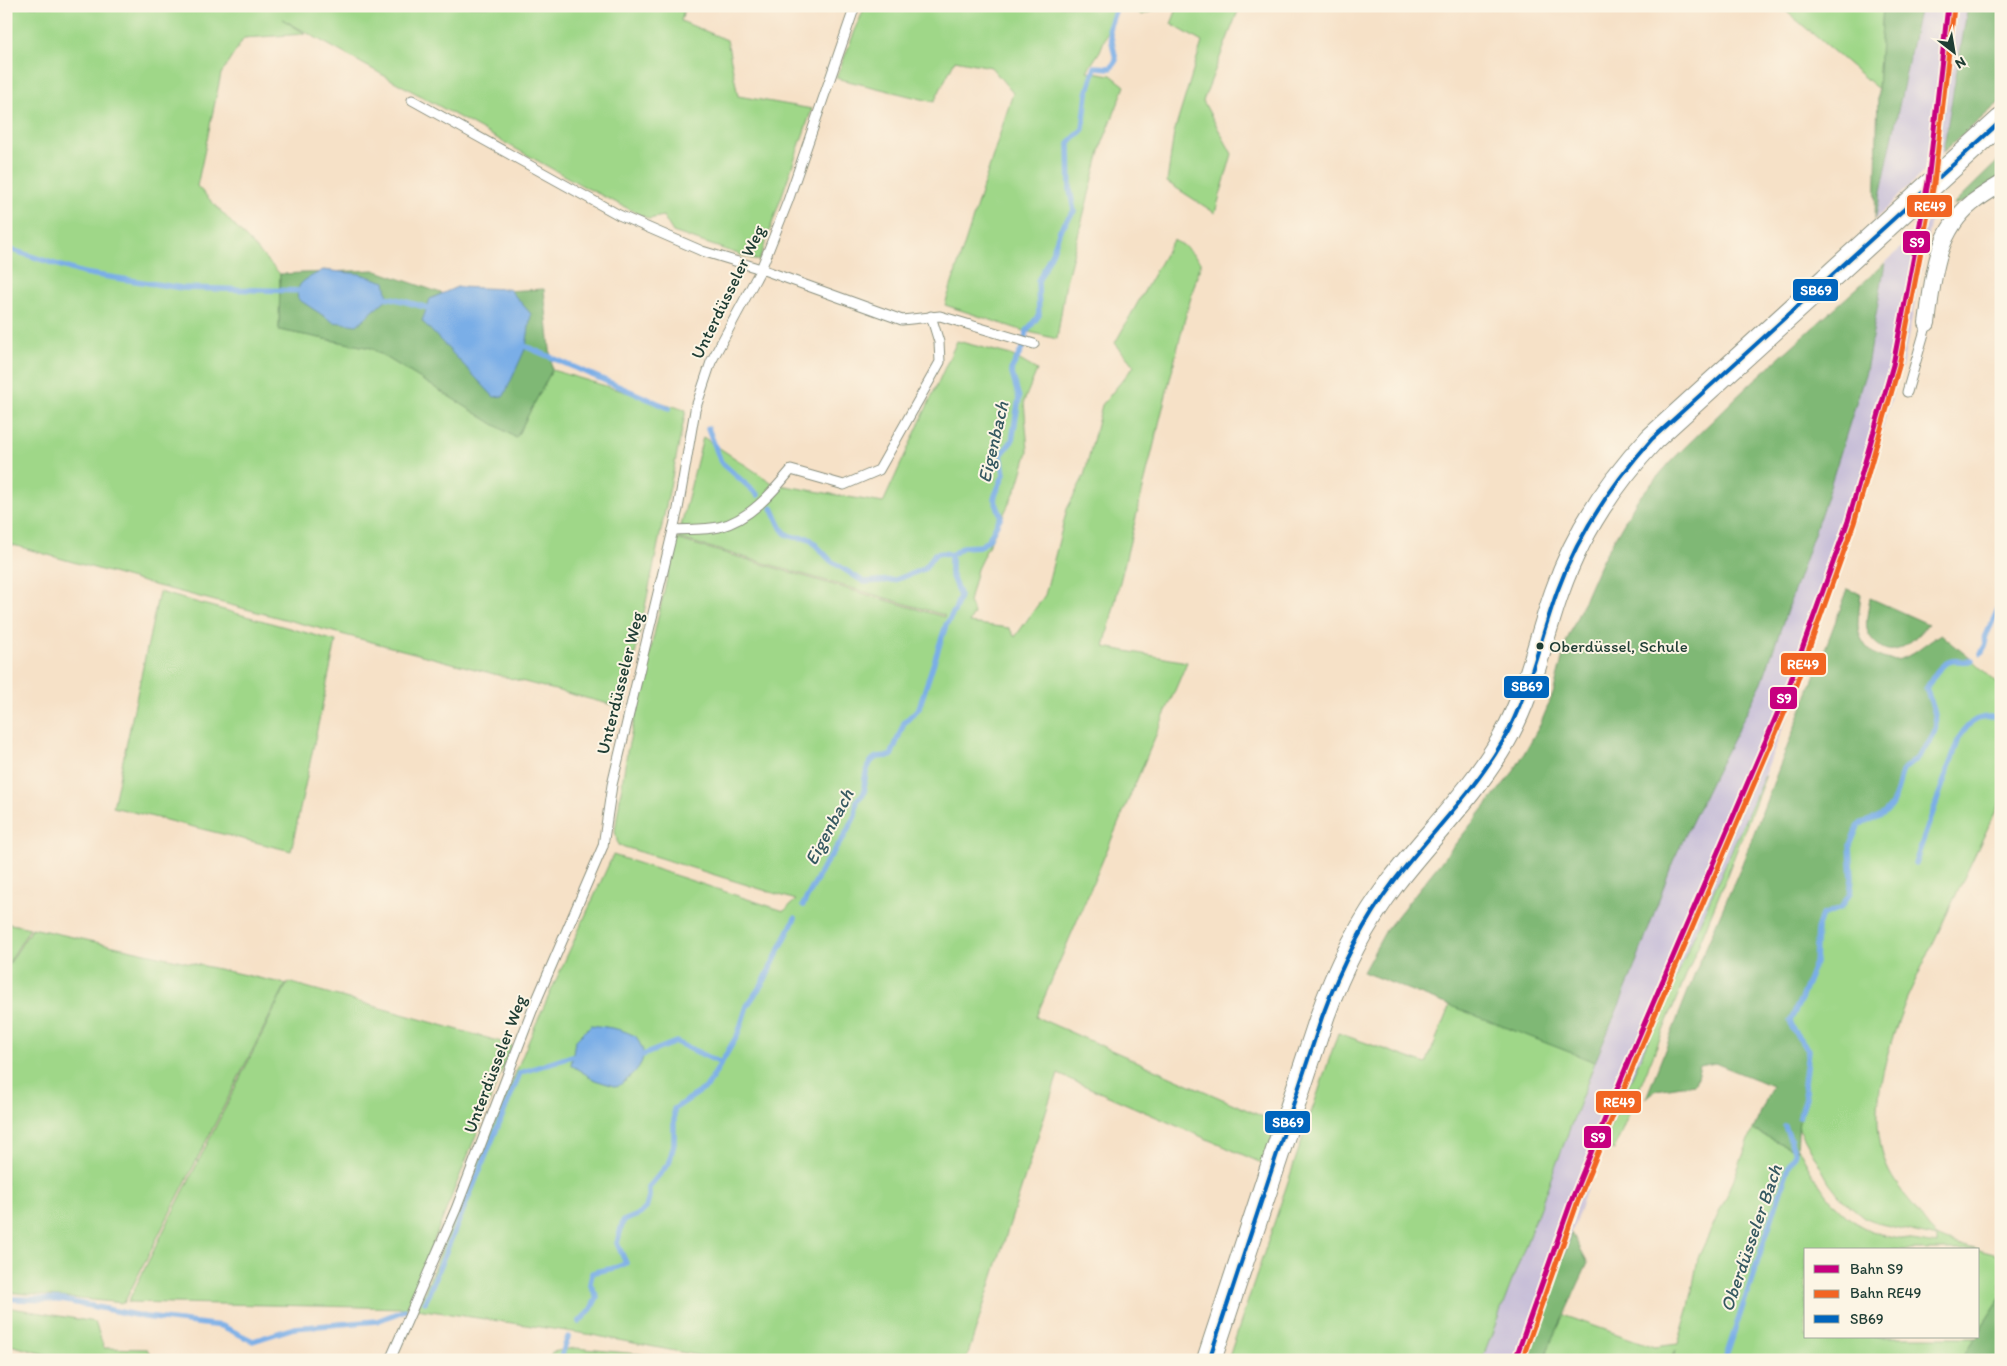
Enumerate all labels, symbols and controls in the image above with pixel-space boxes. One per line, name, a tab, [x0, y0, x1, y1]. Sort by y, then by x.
north arrow	[1930, 28, 1980, 78]
text: N	[1952, 53, 1969, 72]
line badge: RE49	[1906, 194, 1953, 218]
text: RE49	[1914, 198, 1946, 215]
street label: Unterdüsseler Weg	[686, 221, 770, 363]
line badge: S9	[1902, 230, 1931, 254]
text: S9	[1909, 234, 1925, 251]
line badge: SB69	[1792, 278, 1839, 302]
text: SB69	[1800, 282, 1832, 299]
water label: Eigenbach	[972, 399, 1014, 485]
street label: Unterdüsseler Weg	[592, 609, 649, 757]
place label: Oberdüssel, Schule	[1549, 636, 1688, 656]
marker: Oberdüssel, Schule	[1535, 641, 1545, 651]
line badge: RE49	[1780, 652, 1827, 676]
text: RE49	[1787, 656, 1819, 673]
line badge: SB69	[1503, 675, 1550, 699]
text: SB69	[1511, 678, 1543, 695]
line badge: S9	[1769, 686, 1798, 710]
text: S9	[1776, 690, 1792, 707]
water label: Eigenbach	[799, 785, 859, 869]
street label: Unterdüsseler Weg	[459, 991, 532, 1136]
line badge: RE49	[1595, 1090, 1642, 1114]
text: RE49	[1603, 1094, 1635, 1111]
line badge: SB69	[1264, 1110, 1311, 1134]
text: SB69	[1272, 1114, 1304, 1131]
line badge: S9	[1583, 1125, 1612, 1149]
text: S9	[1590, 1129, 1606, 1146]
water label: Oberdüsseler Bach	[1715, 1161, 1787, 1315]
legend	[1804, 1248, 1980, 1338]
text: Bahn S9	[1850, 1260, 1903, 1278]
text: Bahn RE49	[1850, 1284, 1922, 1302]
text: SB69	[1850, 1310, 1884, 1328]

